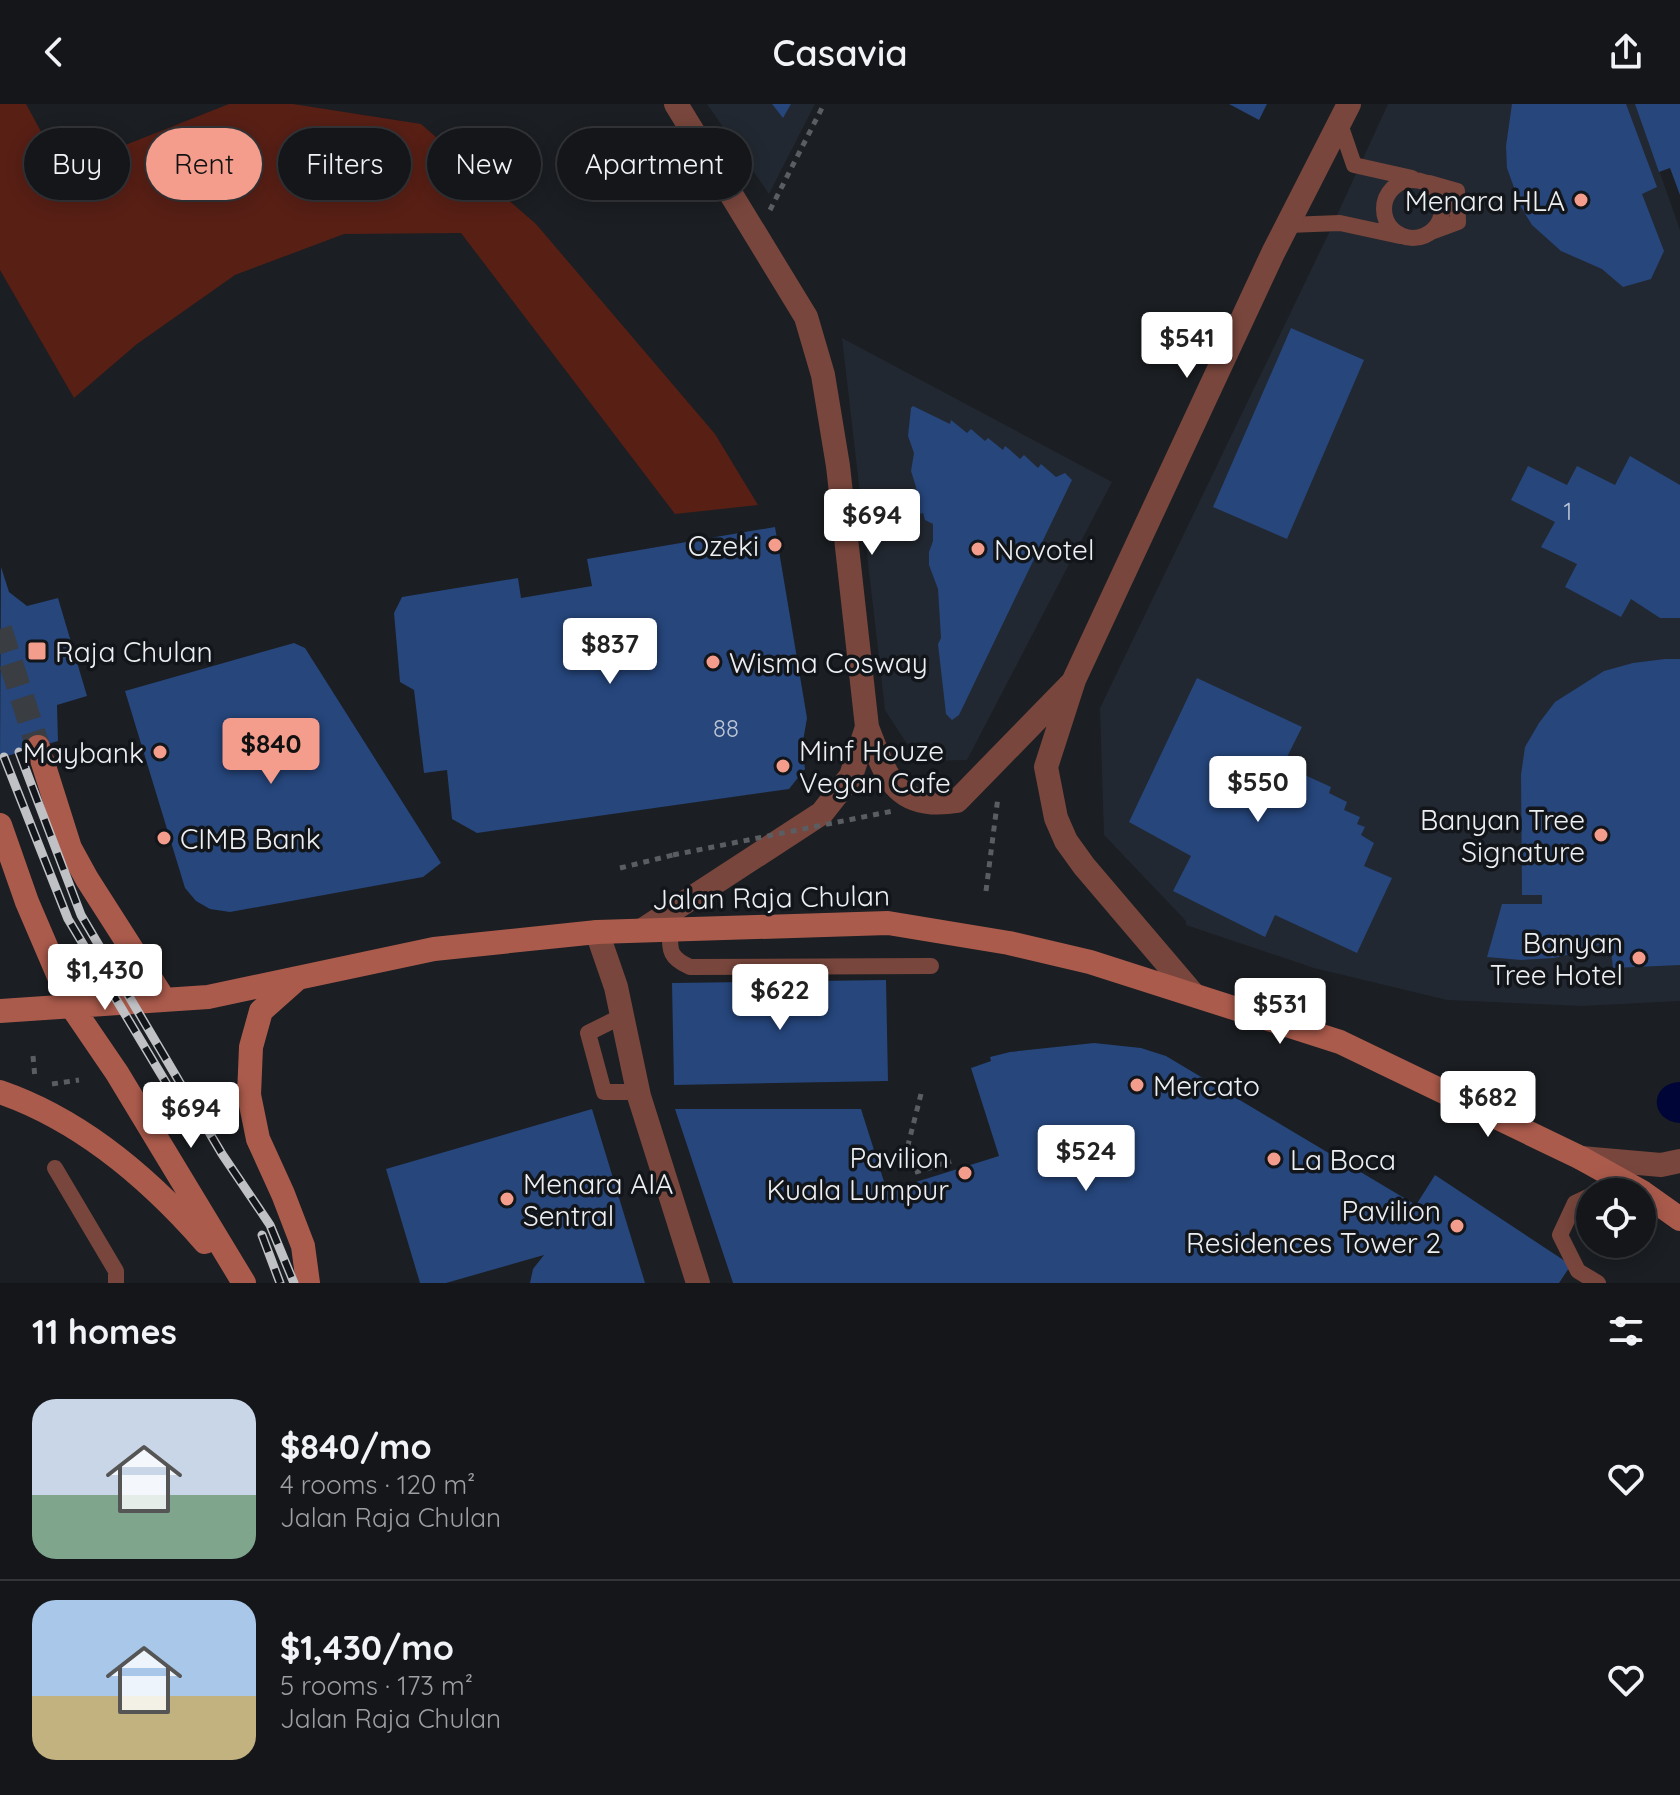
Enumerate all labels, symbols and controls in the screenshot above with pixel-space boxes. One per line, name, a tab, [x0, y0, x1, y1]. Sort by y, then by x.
icon: back	[32, 30, 76, 74]
text: Casavia	[772, 30, 908, 75]
icon: share	[1604, 30, 1648, 74]
chip: Buy	[24, 128, 130, 200]
chip: Rent	[146, 128, 262, 200]
chip: Filters	[278, 128, 411, 200]
chip: New	[427, 128, 541, 200]
chip: Apartment	[557, 128, 752, 200]
place label: Menara HLA	[1405, 183, 1565, 218]
marker: Menara HLA	[1572, 191, 1590, 209]
pin: $541	[1140, 312, 1234, 380]
text: $541	[1159, 321, 1215, 354]
pin: $694	[825, 489, 919, 557]
house number: 1	[1564, 496, 1572, 526]
text: $694	[842, 498, 902, 531]
place label: Ozeki	[688, 528, 759, 563]
place label: Novotel	[994, 532, 1094, 567]
marker: Ozeki	[766, 536, 784, 554]
marker: Novotel	[969, 540, 987, 558]
pin: $837	[563, 618, 657, 686]
text: $837	[581, 627, 639, 660]
place label: Raja Chulan	[55, 634, 213, 669]
marker: Raja Chulan	[26, 640, 48, 662]
place label: Wisma Cosway	[729, 645, 928, 680]
marker: Wisma Cosway	[704, 653, 722, 671]
house number: 88	[713, 713, 739, 743]
pin: $840	[224, 718, 318, 786]
text: $840	[240, 727, 302, 760]
place label: Minf Houze Vegan Cafe	[799, 733, 951, 800]
place label: Maybank	[23, 735, 144, 770]
marker: Maybank	[151, 743, 169, 761]
pin: $550	[1211, 756, 1305, 824]
marker: Minf Houze Vegan Cafe	[774, 757, 792, 775]
text: $550	[1227, 765, 1289, 798]
place label: Banyan Tree Signature	[1420, 802, 1585, 869]
place label: CIMB Bank	[180, 821, 321, 856]
marker: Banyan Tree Signature	[1592, 826, 1610, 844]
marker: CIMB Bank	[155, 829, 173, 847]
street label: Jalan Raja Chulan	[652, 877, 890, 917]
place label: Banyan Tree Hotel	[1490, 925, 1623, 992]
pin: $1,430	[40, 944, 170, 1012]
marker: Banyan Tree Hotel	[1630, 949, 1648, 967]
text: $1,430	[66, 953, 144, 986]
pin: $622	[733, 964, 827, 1032]
text: $622	[750, 973, 810, 1006]
pin: $531	[1233, 978, 1327, 1046]
text: $531	[1253, 987, 1307, 1020]
place label: Mercato	[1153, 1068, 1260, 1103]
pin: $682	[1441, 1071, 1535, 1139]
marker: Mercato	[1128, 1076, 1146, 1094]
text: $682	[1459, 1080, 1517, 1113]
pin: $694	[144, 1082, 238, 1150]
text: $694	[161, 1091, 221, 1124]
pin: $524	[1039, 1125, 1133, 1193]
text: $524	[1056, 1134, 1116, 1167]
place label: Pavilion Kuala Lumpur	[766, 1140, 949, 1207]
place label: La Boca	[1290, 1142, 1396, 1177]
marker: La Boca	[1265, 1150, 1283, 1168]
marker: Pavilion Kuala Lumpur	[956, 1164, 974, 1182]
place label: Menara AIA Sentral	[523, 1166, 673, 1233]
map controls	[1576, 1178, 1656, 1258]
button: locate	[1576, 1178, 1656, 1258]
marker: Menara AIA Sentral	[498, 1190, 516, 1208]
place label: Pavilion Residences Tower 2	[1186, 1193, 1441, 1260]
marker: Pavilion Residences Tower 2	[1448, 1217, 1466, 1235]
icon: filters	[1604, 1309, 1648, 1353]
text: 11 homes	[32, 1310, 177, 1353]
text: $840/mo	[280, 1425, 432, 1468]
icon: home	[96, 1431, 192, 1527]
icon: heart	[1604, 1457, 1648, 1501]
text: 4 rooms · 120 m²	[280, 1468, 475, 1501]
text: Jalan Raja Chulan	[280, 1501, 501, 1534]
text: $1,430/mo	[280, 1626, 454, 1669]
icon: home	[96, 1632, 192, 1728]
icon: heart	[1604, 1658, 1648, 1702]
text: 5 rooms · 173 m²	[280, 1669, 473, 1702]
text: Jalan Raja Chulan	[280, 1702, 501, 1735]

